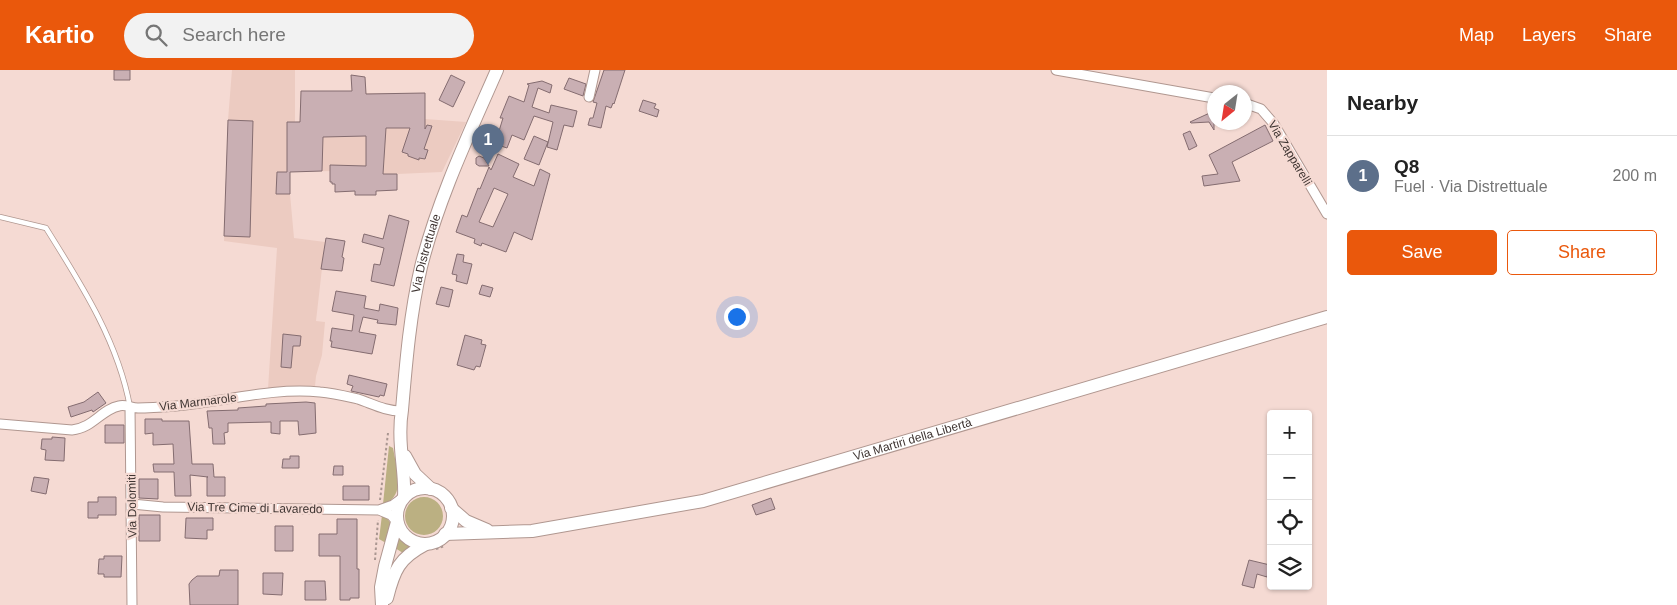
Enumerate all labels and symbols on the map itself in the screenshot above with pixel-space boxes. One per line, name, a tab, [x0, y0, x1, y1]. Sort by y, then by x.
north arrow	[1207, 85, 1252, 130]
street label: Via Zapparelli	[1265, 118, 1315, 188]
pin: 1	[472, 124, 504, 165]
street label: Via Distrettuale	[409, 212, 444, 294]
your location	[724, 304, 750, 330]
street label: Via Marmarole	[159, 390, 238, 414]
street label: Via Martiri della Libertà	[852, 415, 974, 463]
street label: Via Dolomiti	[124, 474, 140, 538]
street label: Via Tre Cime di Lavaredo	[187, 500, 323, 516]

